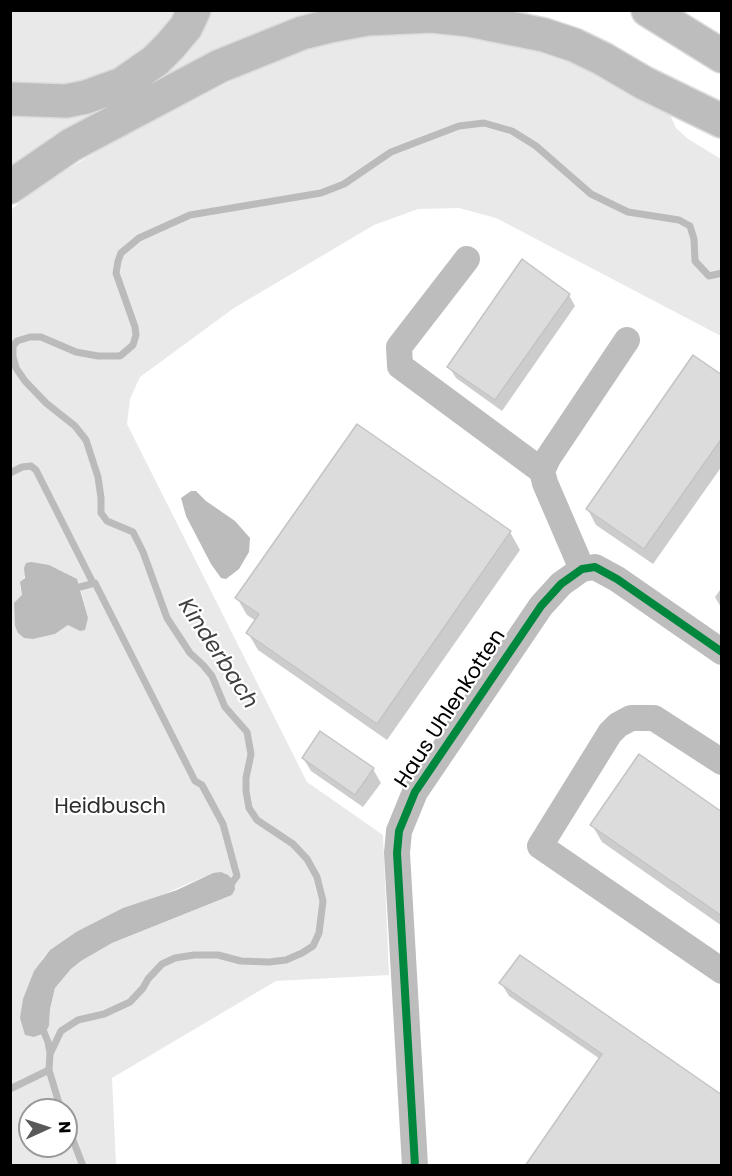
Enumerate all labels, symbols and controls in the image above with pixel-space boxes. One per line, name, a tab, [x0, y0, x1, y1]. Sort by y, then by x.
water label: Kinderbach	[171, 594, 263, 714]
street label: Haus Uhlenkotten	[390, 625, 512, 793]
park label: Heidbusch	[54, 795, 166, 821]
north arrow	[18, 1098, 78, 1158]
text: N	[53, 1121, 76, 1134]

